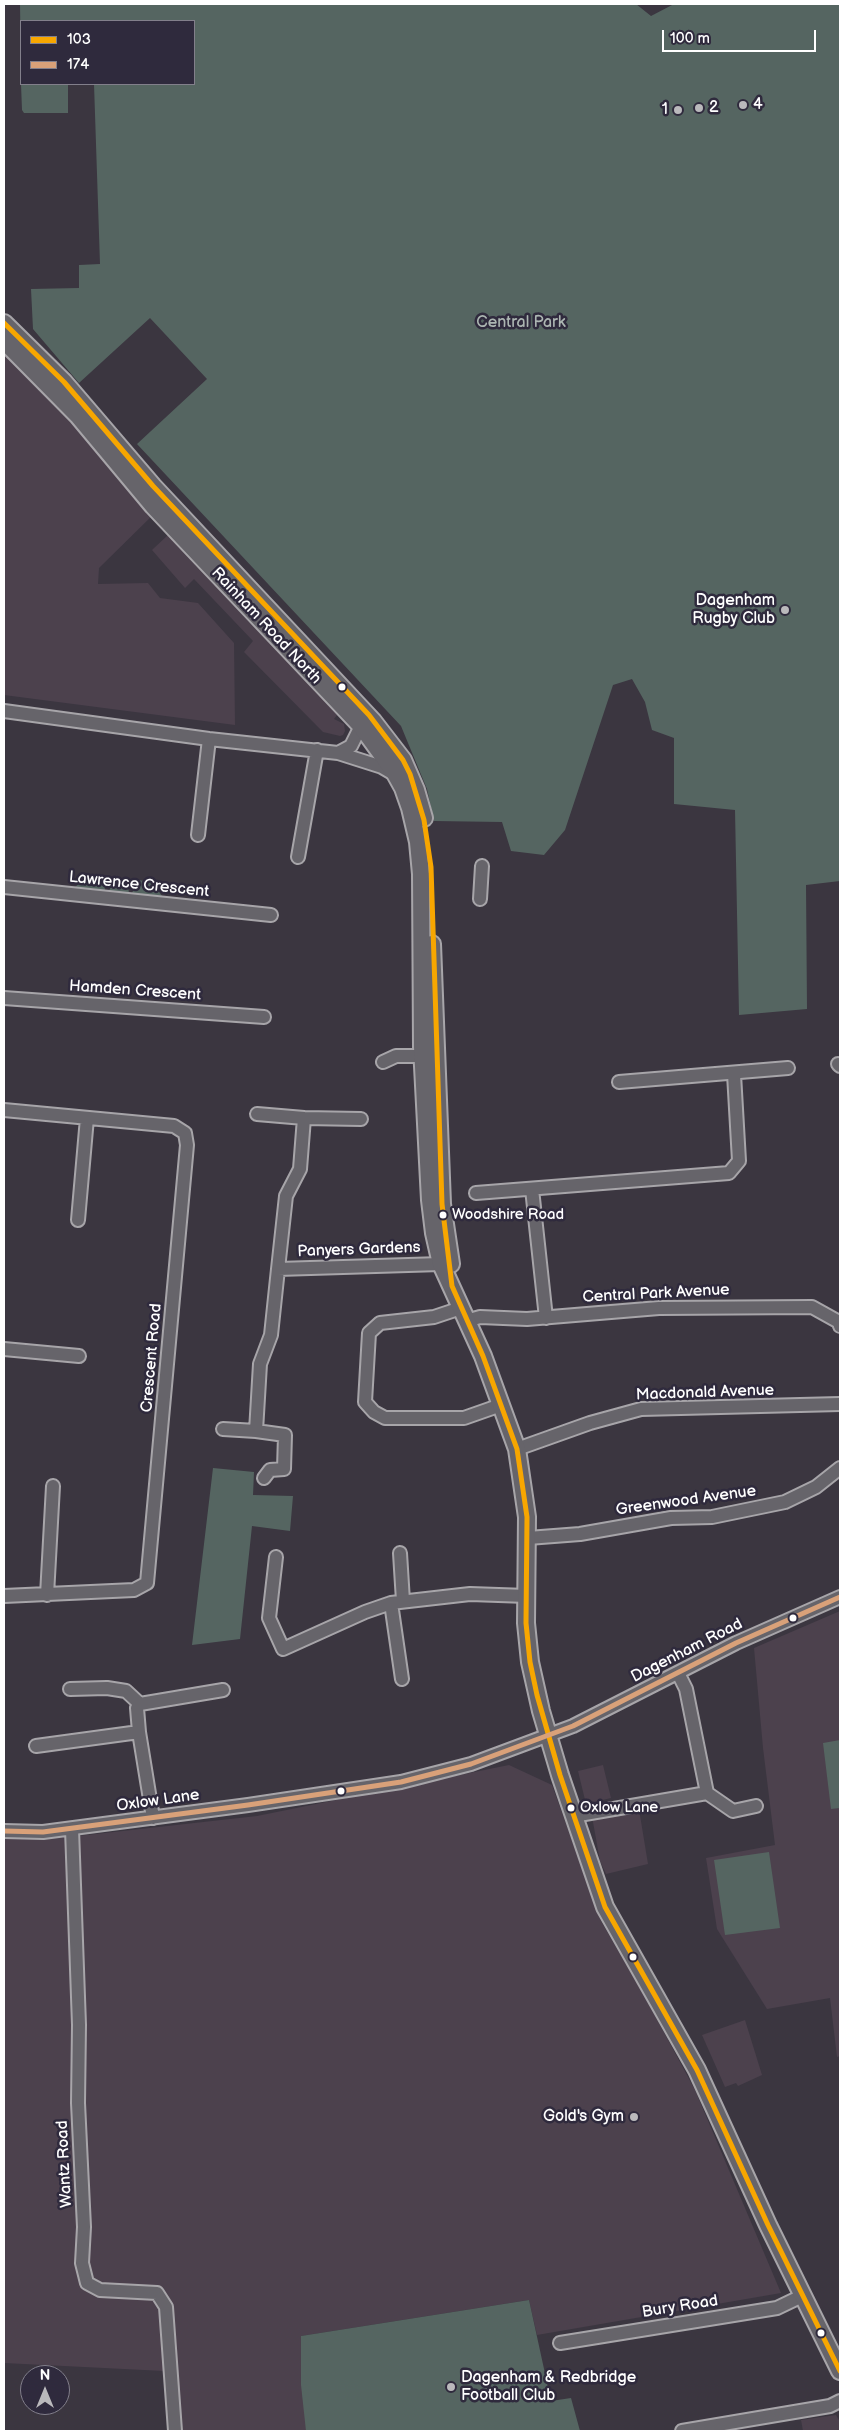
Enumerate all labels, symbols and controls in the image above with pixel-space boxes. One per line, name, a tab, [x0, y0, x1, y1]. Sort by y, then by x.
legend	[20, 20, 195, 85]
scale bar	[664, 20, 818, 52]
text: 100 m	[670, 29, 710, 48]
text: 103	[67, 30, 91, 49]
text: 174	[67, 55, 89, 74]
place label: 4	[753, 95, 763, 115]
place label: 2	[709, 98, 718, 118]
marker: 4	[737, 99, 749, 111]
place label: 1	[662, 100, 668, 120]
marker: 2	[693, 102, 705, 114]
marker: 1	[672, 104, 684, 116]
park label: Central Park	[476, 313, 566, 333]
street label: Rainham Road North	[207, 564, 325, 688]
place label: Dagenham Rugby Club	[692, 591, 775, 629]
marker: Dagenham Rugby Club	[779, 604, 791, 616]
unlabelled marker	[337, 682, 347, 692]
street label: Lawrence Crescent	[68, 868, 210, 902]
street label: Hamden Crescent	[68, 977, 202, 1005]
place label: Woodshire Road	[452, 1206, 564, 1224]
marker: Woodshire Road	[438, 1210, 448, 1220]
street label: Panyers Gardens	[297, 1238, 421, 1262]
street label: Central Park Avenue	[582, 1281, 730, 1307]
street label: Crescent Road	[138, 1303, 166, 1413]
street label: Macdonald Avenue	[636, 1381, 774, 1405]
street label: Greenwood Avenue	[615, 1482, 757, 1520]
unlabelled marker	[788, 1613, 798, 1623]
street label: Dagenham Road	[628, 1615, 746, 1687]
street label: Oxlow Lane	[115, 1786, 201, 1816]
unlabelled marker	[336, 1786, 346, 1796]
place label: Oxlow Lane	[580, 1799, 658, 1817]
marker: Oxlow Lane	[566, 1803, 576, 1813]
unlabelled marker	[628, 1952, 638, 1962]
place label: Gold's Gym	[543, 2107, 624, 2127]
marker: Gold's Gym	[628, 2111, 640, 2123]
street label: Wantz Road	[53, 2120, 77, 2208]
street label: Bury Road	[641, 2292, 719, 2322]
unlabelled marker	[816, 2328, 826, 2338]
north arrow	[20, 2365, 70, 2415]
text: N	[40, 2367, 50, 2384]
place label: Dagenham & Redbridge Football Club	[461, 2368, 636, 2406]
marker: Dagenham & Redbridge Football Club	[445, 2381, 457, 2393]

